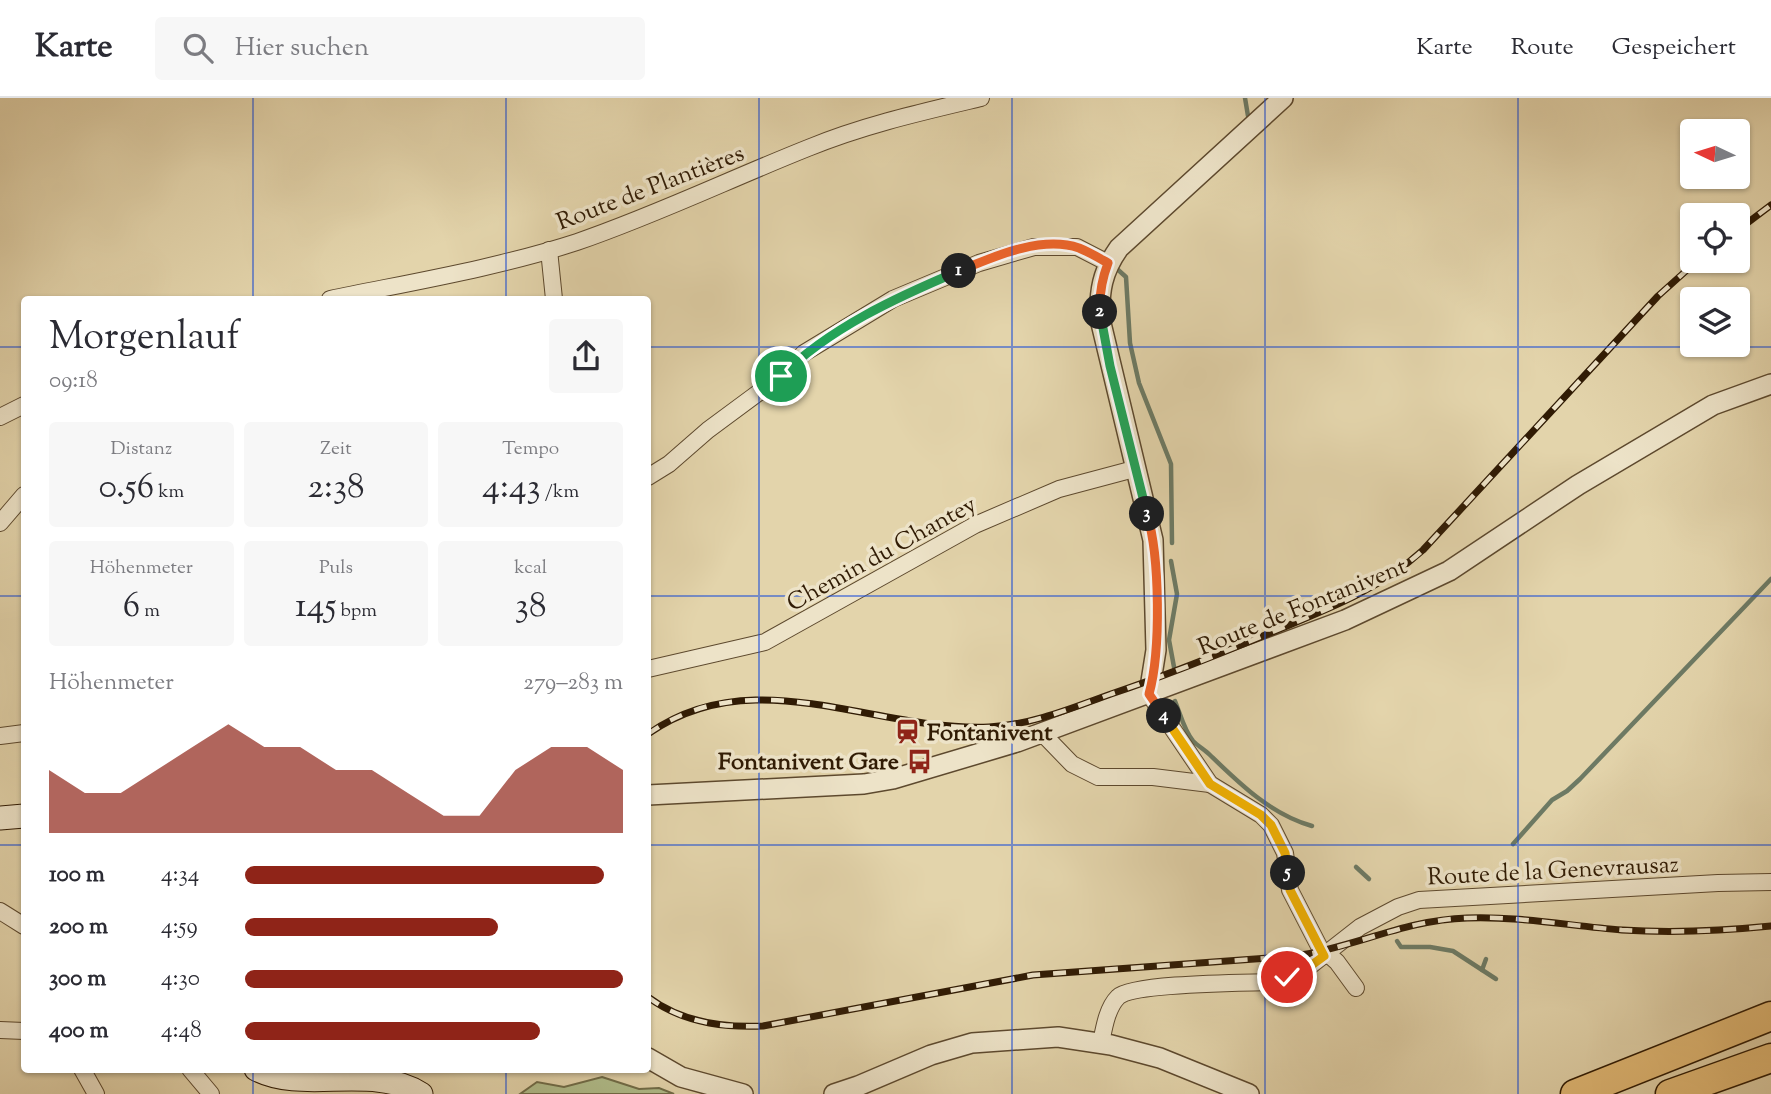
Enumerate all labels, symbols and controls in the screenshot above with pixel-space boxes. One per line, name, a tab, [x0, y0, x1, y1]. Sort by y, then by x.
search box	[155, 17, 645, 80]
text: Karte	[35, 24, 113, 72]
icon: search	[179, 29, 217, 67]
text: Hier suchen	[235, 30, 369, 67]
text: Karte	[1416, 31, 1473, 65]
text: Route	[1511, 31, 1574, 65]
text: Gespeichert	[1612, 31, 1736, 65]
north arrow	[1680, 119, 1750, 189]
map controls	[1680, 119, 1750, 357]
street label: Route de Plantières	[552, 137, 749, 240]
button: locate	[1680, 203, 1750, 273]
pin: 1	[942, 254, 976, 288]
text: 1	[955, 257, 962, 284]
button: layers	[1680, 287, 1750, 357]
pin: 2	[1082, 294, 1118, 330]
text: 2	[1095, 298, 1104, 325]
text: Morgenlauf	[49, 312, 240, 366]
button: share	[549, 319, 623, 393]
pin	[751, 346, 811, 406]
icon: arrive	[762, 357, 800, 395]
text: 09:18	[49, 365, 98, 398]
text: Distanz	[111, 436, 172, 463]
text: Zeit	[320, 436, 352, 463]
text: Tempo	[502, 436, 559, 463]
text: 0.56	[98, 463, 154, 514]
text: 2:38	[307, 463, 365, 514]
text: 4:43	[482, 463, 541, 514]
text: km	[154, 479, 184, 506]
text: /km	[541, 479, 579, 506]
street label: Chemin du Chantey	[781, 488, 983, 621]
pin: 3	[1130, 496, 1164, 532]
text: 3	[1143, 500, 1150, 527]
street label: Route de Fontanivent	[1193, 550, 1412, 665]
text: Höhenmeter	[90, 555, 193, 582]
text: Puls	[319, 555, 353, 582]
text: kcal	[514, 555, 547, 582]
text: 6	[123, 582, 140, 633]
text: 145	[295, 582, 336, 633]
text: 38	[515, 582, 546, 633]
text: m	[140, 598, 160, 625]
text: bpm	[336, 598, 377, 625]
text: Höhenmeter	[49, 667, 174, 700]
text: 279–283 m	[523, 667, 623, 700]
pin: 4	[1146, 698, 1182, 734]
text: 4	[1159, 702, 1168, 729]
place label: Fontanivent	[927, 717, 1053, 751]
station icon: Fontanivent	[893, 718, 921, 746]
place label: Fontanivent Gare	[718, 746, 899, 780]
bus stop icon: Fontanivent Gare	[905, 747, 933, 775]
street label: Route de la Genevrausaz	[1427, 848, 1680, 896]
pin: 5	[1270, 856, 1306, 890]
text: 100 m	[49, 859, 105, 892]
text: 4:34	[161, 859, 199, 892]
text: 5	[1284, 859, 1291, 886]
text: 200 m	[49, 911, 108, 944]
text: 4:59	[161, 911, 198, 944]
pin	[1257, 947, 1317, 1007]
icon: check	[1268, 958, 1306, 996]
text: 300 m	[49, 963, 106, 996]
text: 4:30	[161, 963, 200, 996]
text: 400 m	[49, 1015, 109, 1048]
text: 4:48	[161, 1015, 202, 1048]

